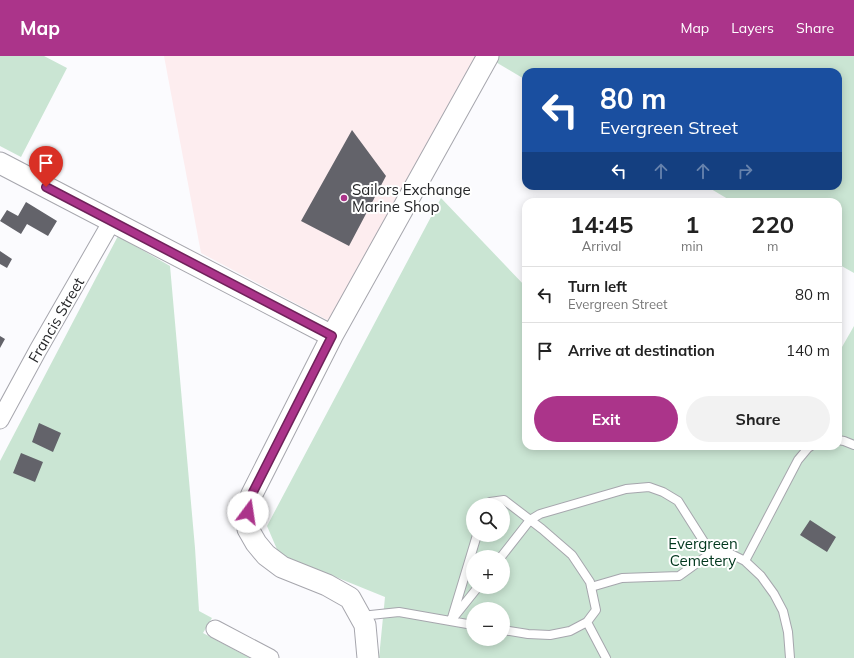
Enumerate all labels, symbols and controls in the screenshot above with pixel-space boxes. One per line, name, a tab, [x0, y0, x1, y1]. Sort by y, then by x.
text: Map	[20, 16, 60, 40]
text: Map	[680, 19, 709, 37]
text: Layers	[731, 19, 774, 37]
text: Share	[796, 19, 834, 37]
text: 80 m	[600, 81, 666, 116]
icon: left	[534, 84, 586, 136]
text: Evergreen Street	[600, 116, 738, 139]
pin	[29, 146, 63, 187]
icon: arrive	[35, 152, 57, 174]
icon: left	[608, 160, 630, 182]
icon: ahead	[650, 160, 672, 182]
icon: ahead	[692, 160, 714, 182]
icon: right	[734, 160, 756, 182]
place label: Sailors Exchange Marine Shop	[352, 180, 471, 216]
marker: Sailors Exchange Marine Shop	[339, 193, 349, 203]
text: 14:45	[570, 209, 633, 239]
text: 1	[685, 209, 699, 239]
text: 220	[751, 209, 794, 239]
text: Arrival	[582, 238, 621, 254]
text: min	[681, 238, 703, 254]
text: m	[767, 238, 778, 254]
street label: Francis Street	[24, 274, 88, 366]
text: Turn left	[568, 277, 627, 296]
icon: left	[534, 284, 556, 306]
text: 80 m	[795, 285, 830, 304]
text: Evergreen Street	[568, 296, 668, 312]
icon: arrive	[534, 340, 556, 362]
text: Arrive at destination	[568, 341, 715, 360]
text: 140 m	[786, 341, 830, 360]
button: Exit	[534, 396, 678, 442]
button: Share	[686, 396, 830, 442]
position arrow	[227, 491, 269, 533]
map controls	[466, 498, 510, 646]
button: search	[466, 498, 510, 542]
park label: Evergreen Cemetery	[668, 534, 738, 570]
button: +	[466, 550, 510, 594]
button: −	[466, 602, 510, 646]

